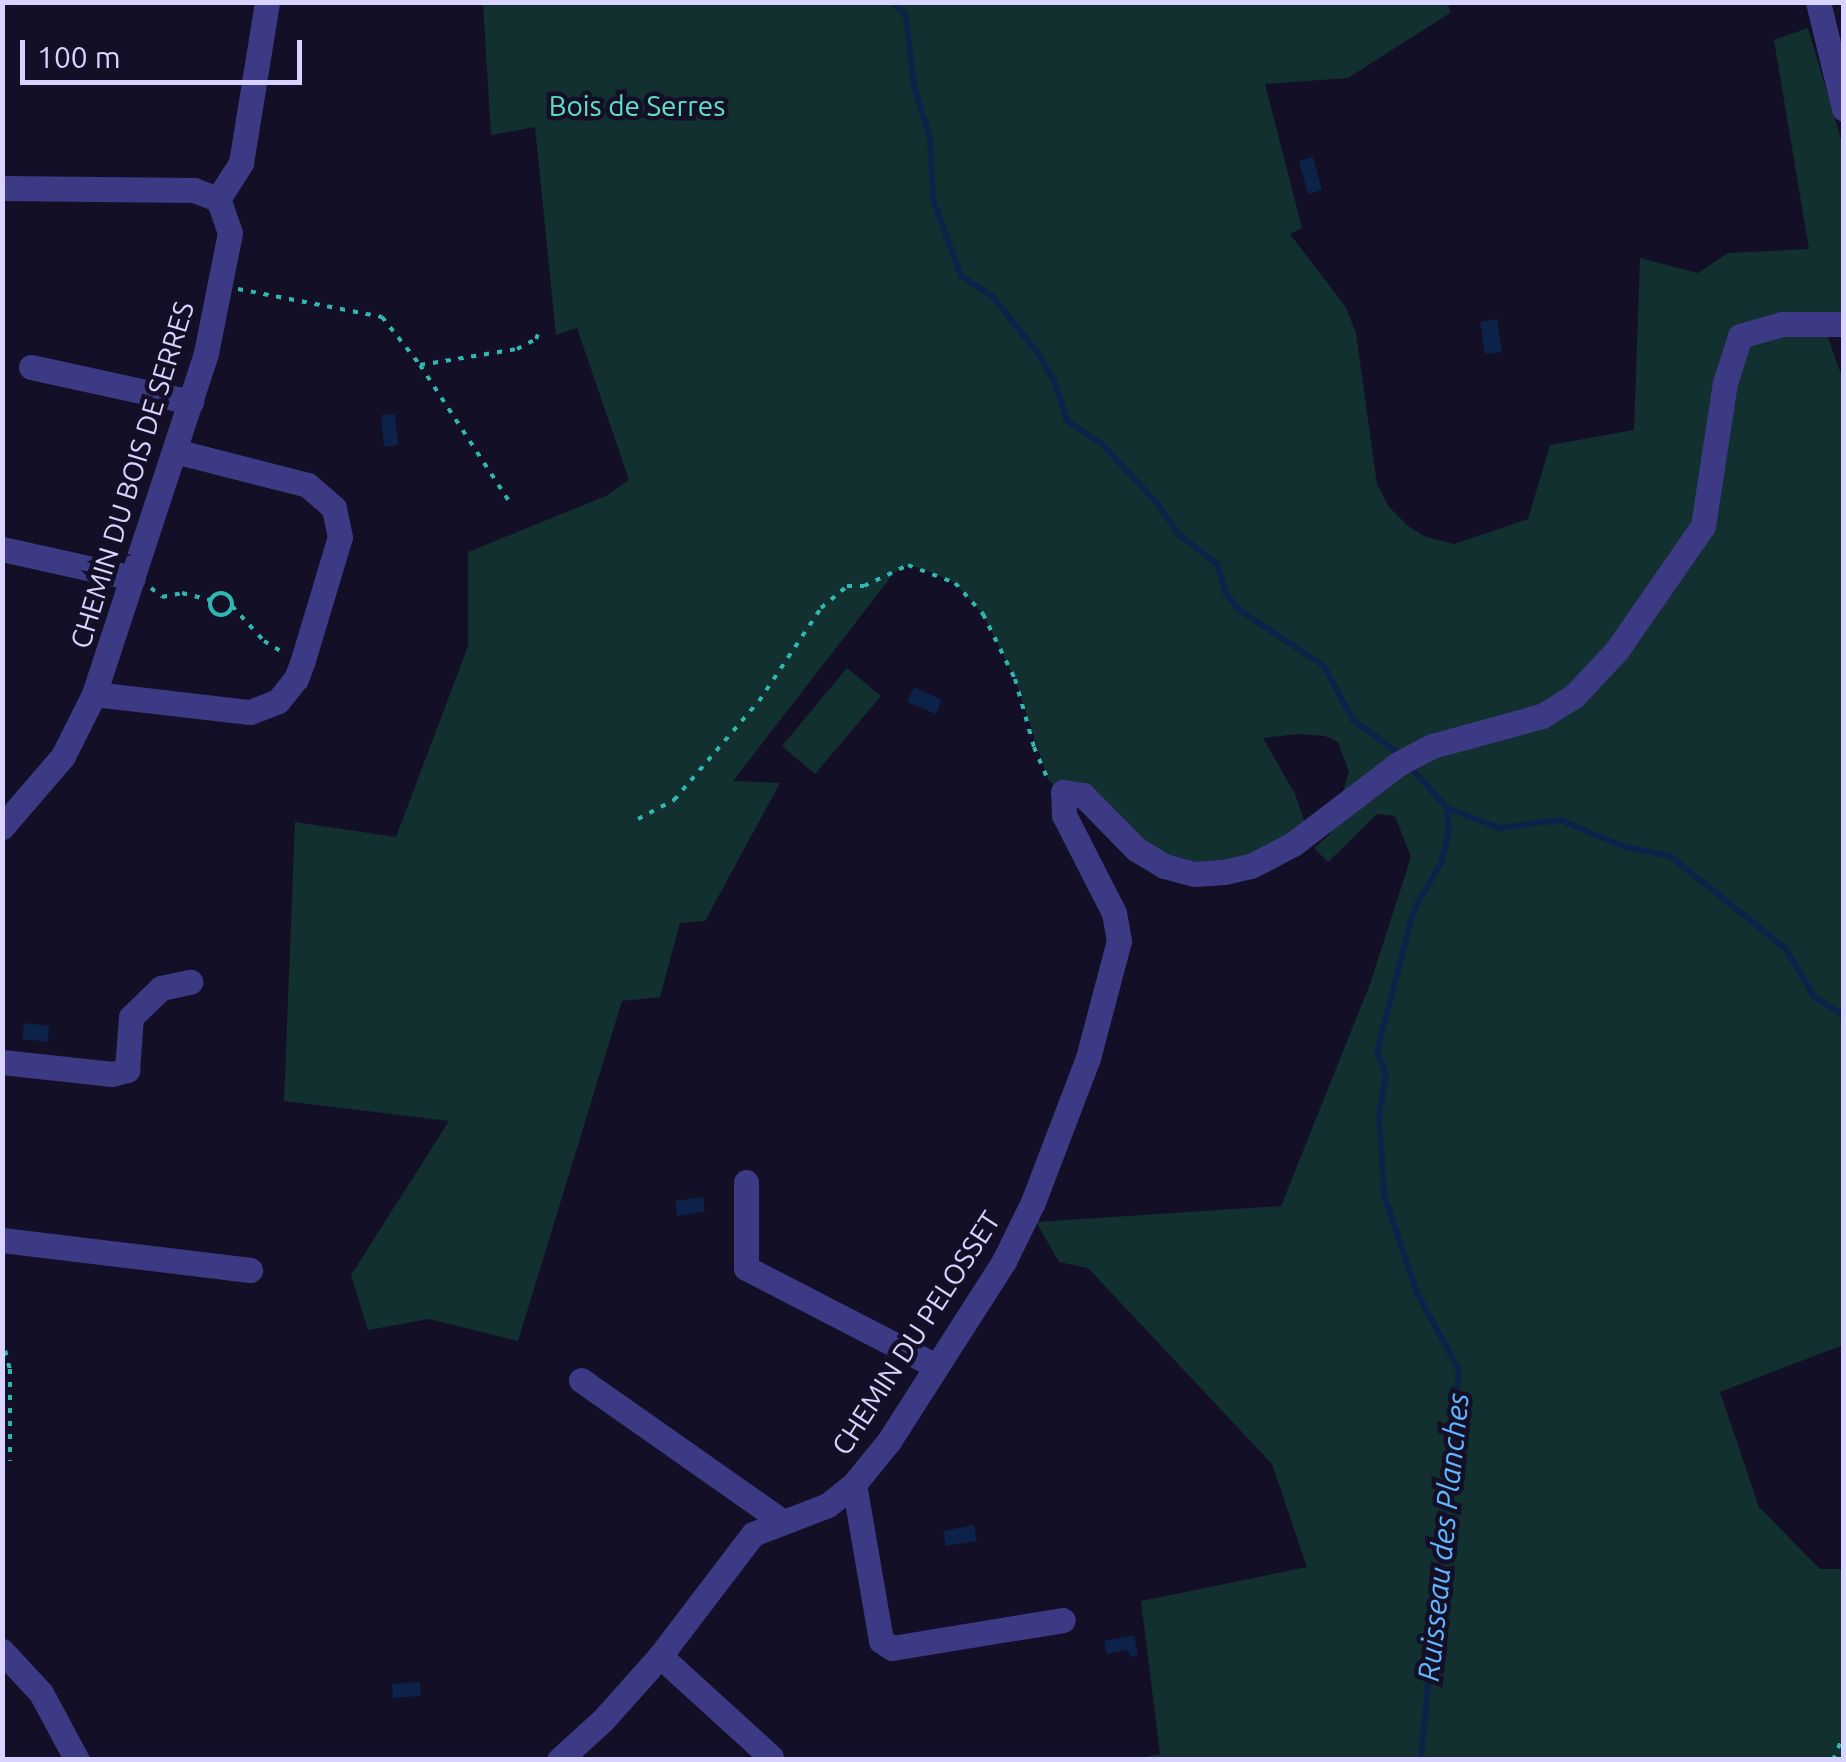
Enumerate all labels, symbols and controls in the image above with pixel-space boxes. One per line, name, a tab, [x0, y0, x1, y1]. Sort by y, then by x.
scale bar	[25, 20, 308, 82]
text: 100 m	[37, 40, 121, 74]
park label: Bois de Serres	[549, 89, 725, 123]
street label: CHEMIN DU BOIS DE SERRES	[63, 298, 201, 652]
street label: CHEMIN DU PELOSSET	[825, 1205, 1007, 1461]
water label: Ruisseau des Planches	[1410, 1391, 1476, 1683]

